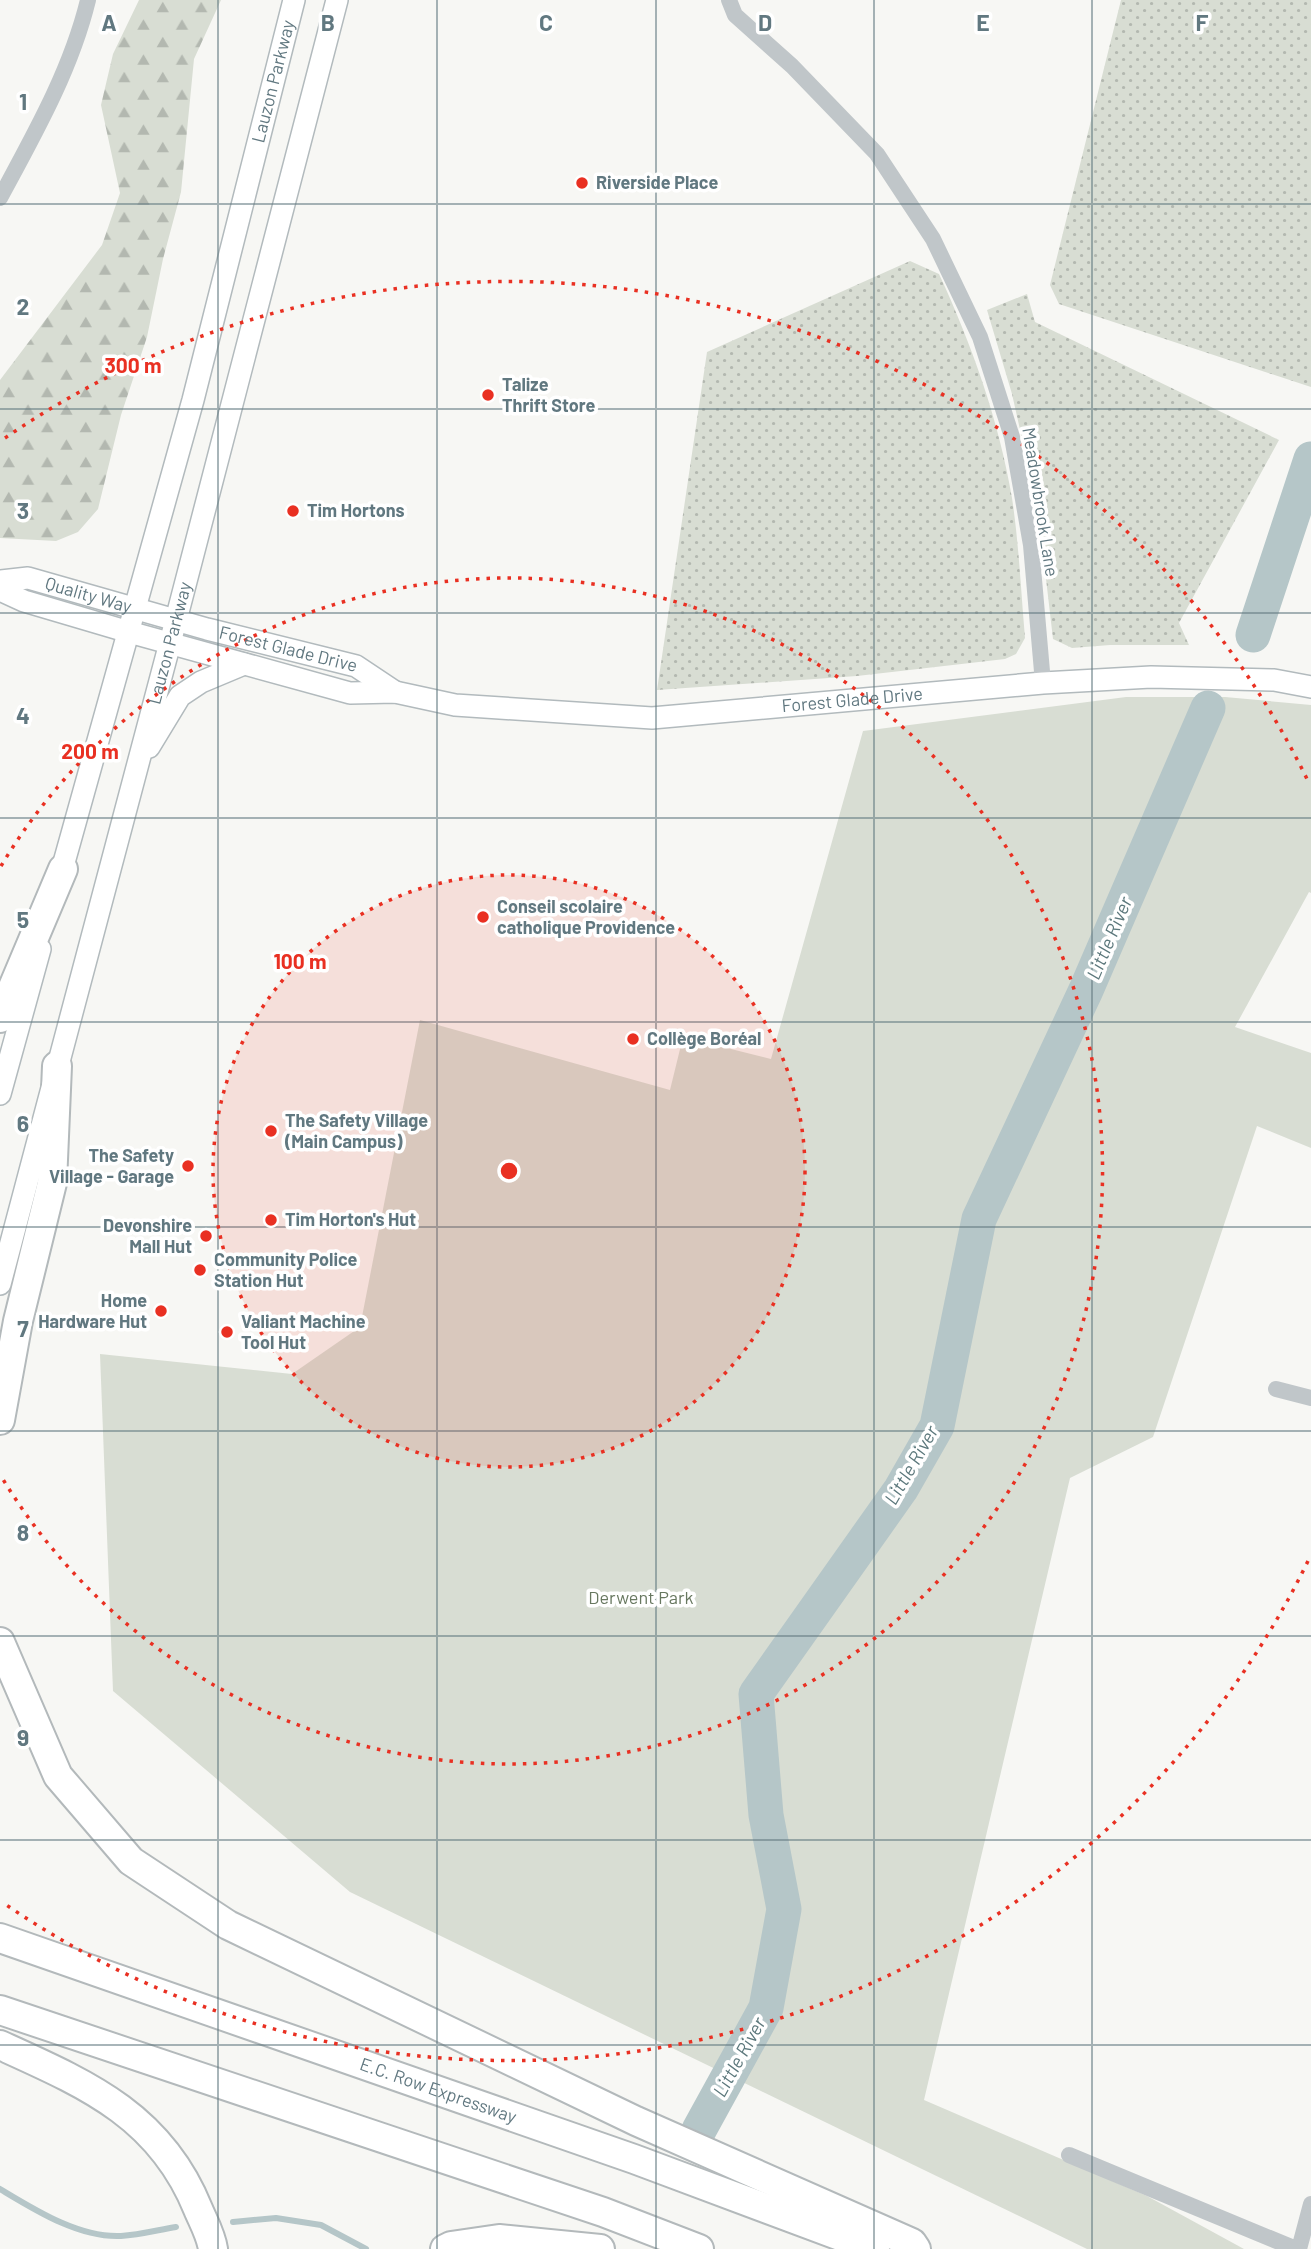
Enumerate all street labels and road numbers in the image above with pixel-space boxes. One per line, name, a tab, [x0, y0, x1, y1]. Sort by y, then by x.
street label: Lauzon Parkway	[246, 18, 299, 145]
street label: Meadowbrook Lane	[1018, 426, 1064, 578]
street label: Quality Way	[43, 572, 134, 617]
street label: Lauzon Parkway	[142, 579, 195, 707]
street label: Forest Glade Drive	[217, 620, 360, 676]
street label: Forest Glade Drive	[781, 682, 924, 716]
street label: E.C. Row Expressway	[357, 2052, 520, 2127]

